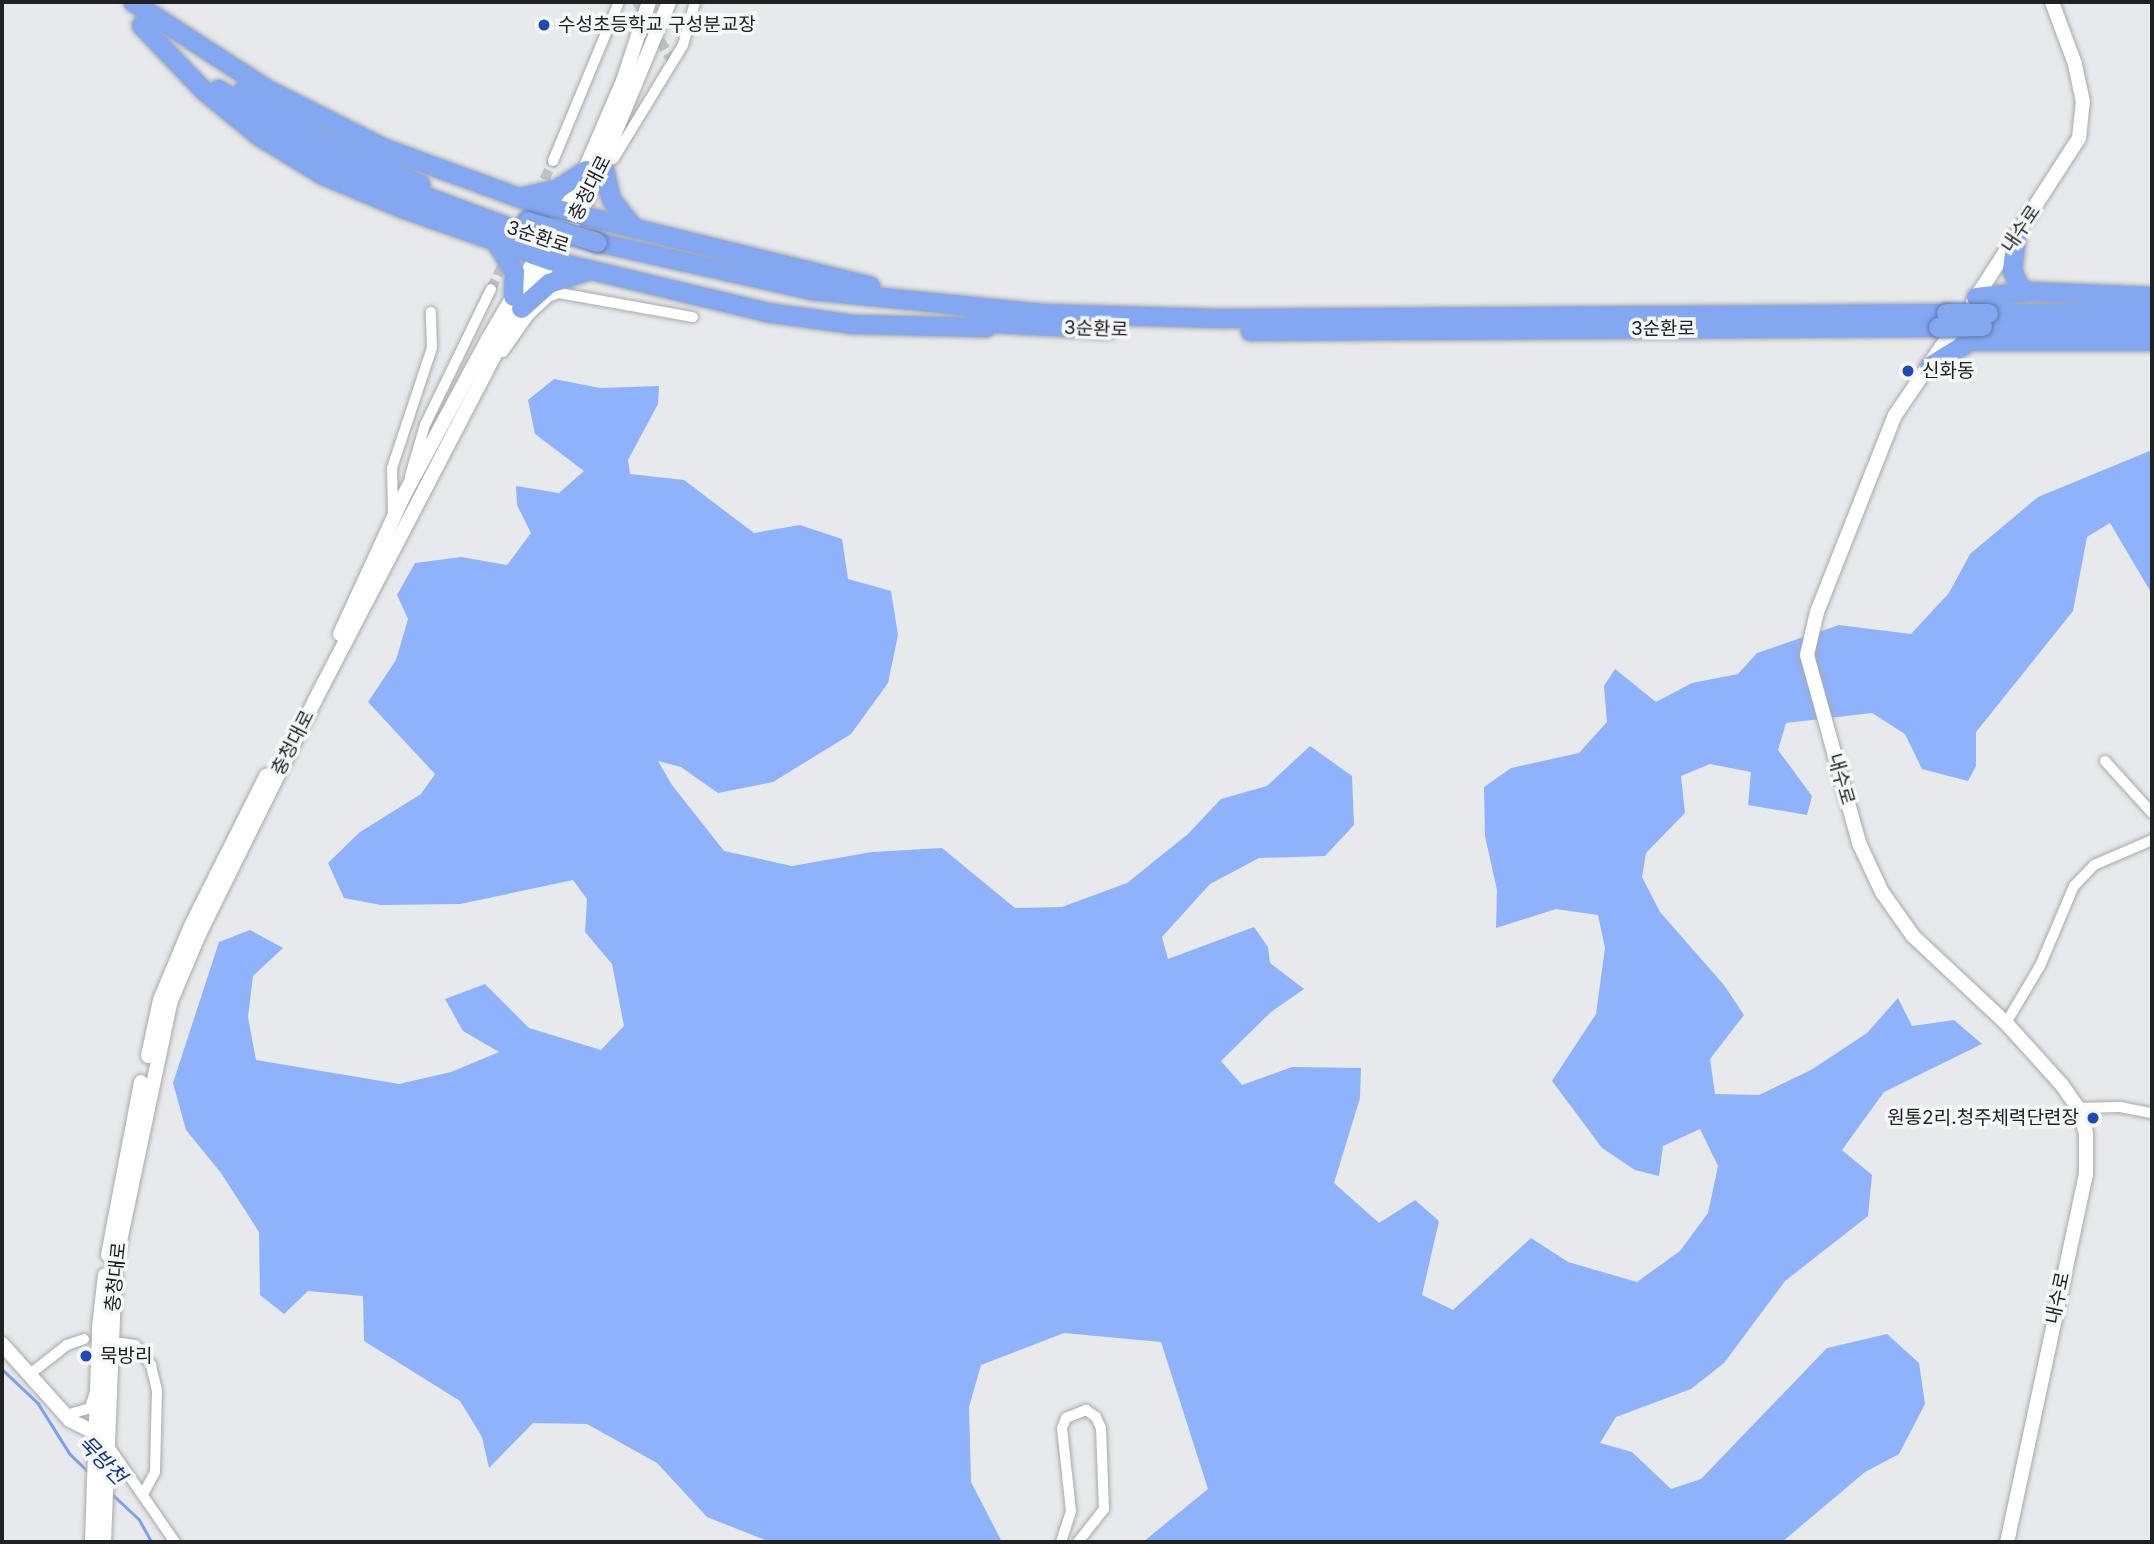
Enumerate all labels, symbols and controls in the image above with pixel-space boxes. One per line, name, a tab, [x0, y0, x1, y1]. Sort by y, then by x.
place label: 수성초등학교 구성분교장	[558, 14, 756, 36]
marker: 수성초등학교 구성분교장	[536, 17, 552, 33]
street label: 충청대로	[564, 152, 616, 224]
street label: 내수로	[1997, 201, 2045, 257]
street label: 3순환로	[504, 216, 572, 258]
street label: 3순환로	[1064, 316, 1128, 342]
street label: 3순환로	[1631, 318, 1695, 340]
place label: 신화동	[1922, 360, 1974, 382]
marker: 신화동	[1900, 363, 1916, 379]
street label: 충청대로	[267, 707, 319, 779]
street label: 내수로	[1823, 751, 1859, 807]
place label: 원통2리.청주체력단련장	[1887, 1107, 2079, 1129]
marker: 원통2리.청주체력단련장	[2085, 1110, 2101, 1126]
street label: 충청대로	[101, 1241, 131, 1313]
street label: 내수로	[2041, 1270, 2075, 1326]
place label: 묵방리	[100, 1345, 152, 1367]
marker: 묵방리	[78, 1348, 94, 1364]
water label: 묵방천	[73, 1430, 131, 1490]

